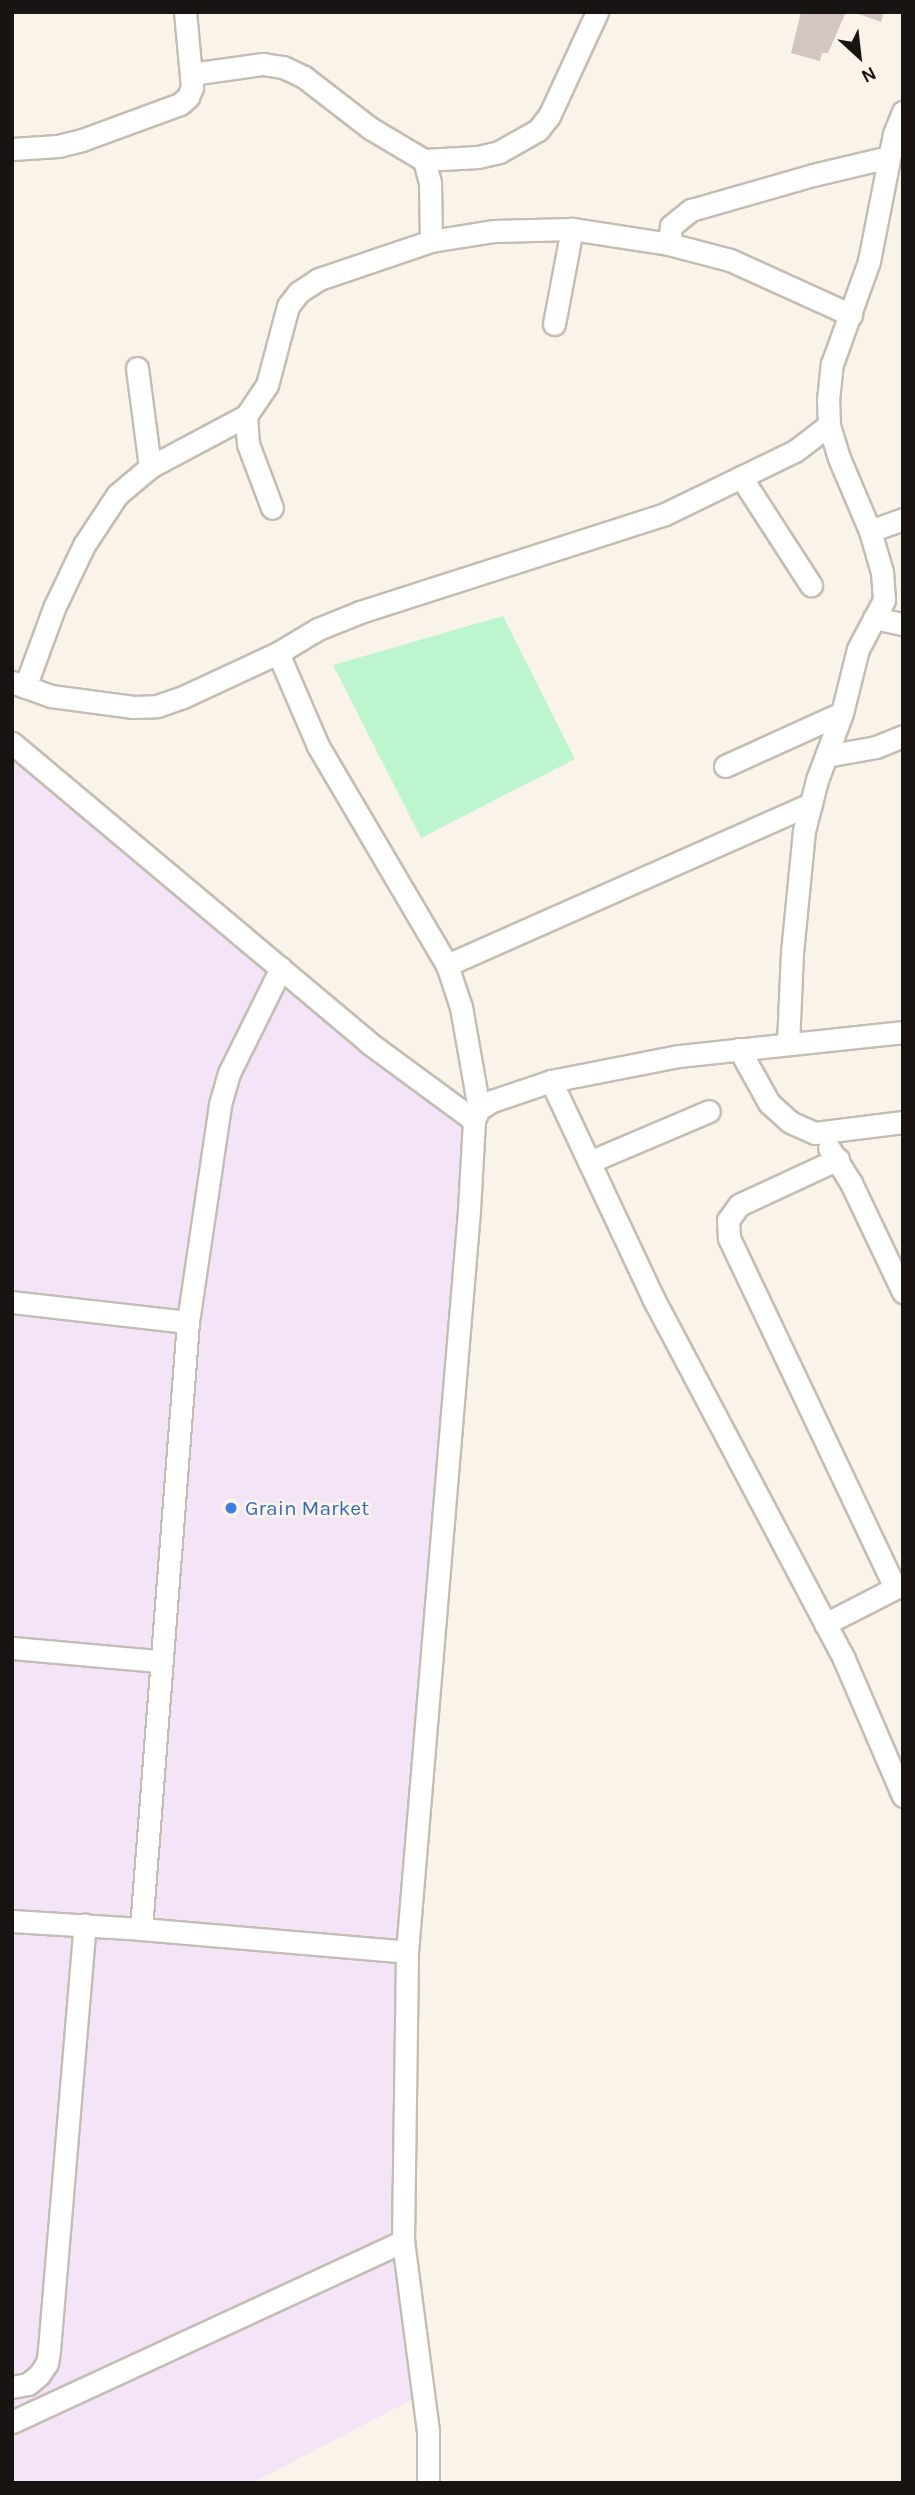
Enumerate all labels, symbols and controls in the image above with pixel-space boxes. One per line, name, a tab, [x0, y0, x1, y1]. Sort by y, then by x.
north arrow	[824, 21, 894, 91]
text: N	[857, 62, 880, 88]
place label: Grain Market	[245, 1495, 369, 1521]
marker: Grain Market	[223, 1500, 239, 1516]

